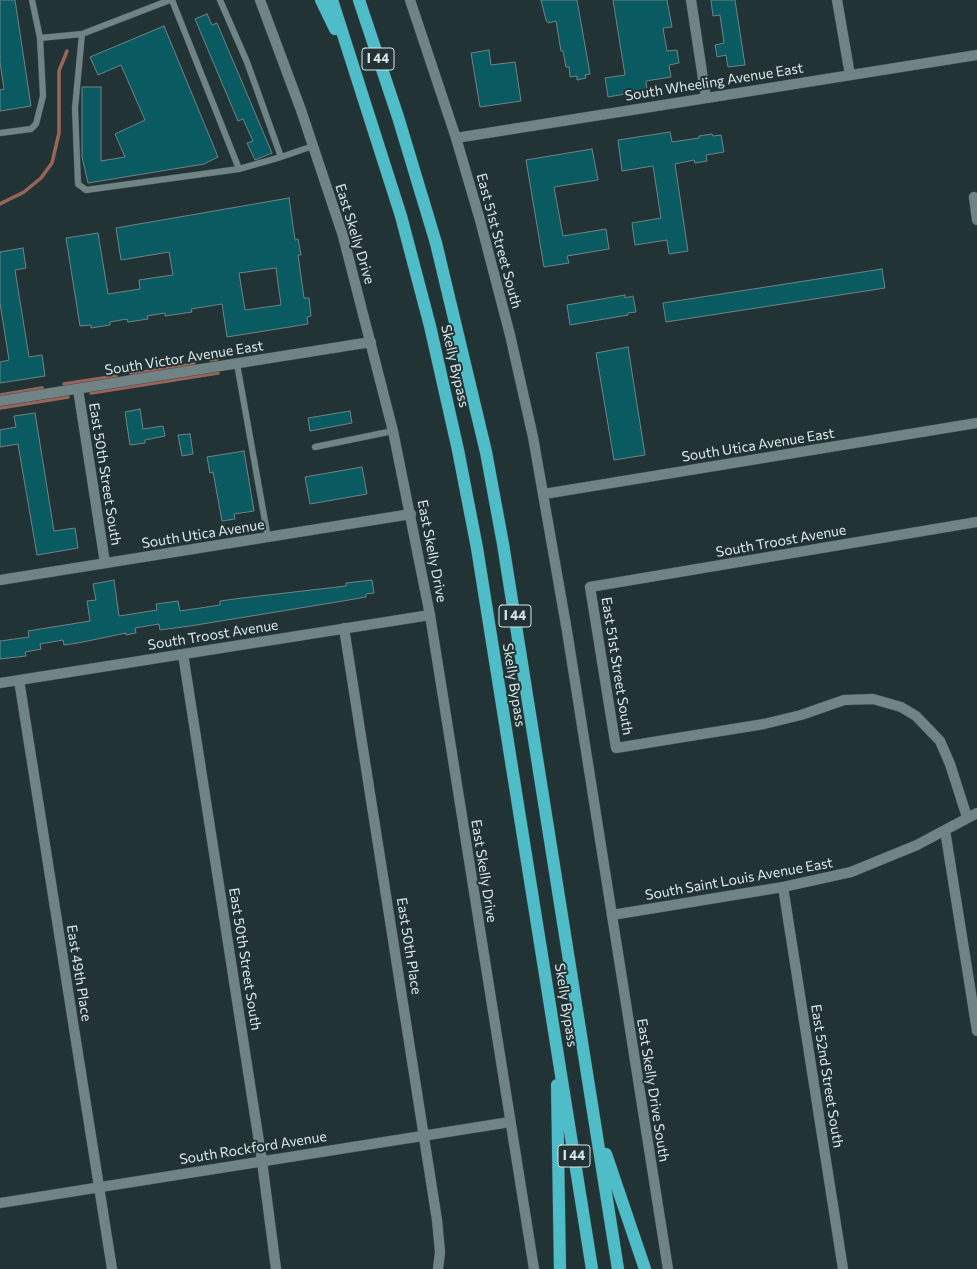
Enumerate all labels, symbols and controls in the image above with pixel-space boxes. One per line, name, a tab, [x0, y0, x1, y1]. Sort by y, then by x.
road number: I 44	[362, 48, 394, 70]
street label: South Wheeling Avenue East	[624, 60, 804, 104]
street label: East 51st Street South	[473, 171, 525, 311]
street label: East Skelly Drive	[332, 182, 378, 286]
street label: Skelly Bypass	[437, 323, 473, 409]
street label: South Victor Avenue East	[104, 337, 264, 379]
street label: East 50th Street South	[85, 401, 125, 547]
street label: South Utica Avenue East	[680, 425, 836, 465]
street label: East Skelly Drive	[414, 498, 450, 604]
street label: South Utica Avenue	[140, 516, 266, 552]
street label: South Troost Avenue	[715, 521, 847, 561]
street label: East 51st Street South	[598, 596, 636, 736]
road number: I 44	[499, 605, 531, 627]
street label: South Troost Avenue	[146, 616, 280, 654]
street label: Skelly Bypass	[499, 642, 529, 728]
street label: East Skelly Drive	[468, 818, 500, 924]
street label: South Saint Louis Avenue East	[644, 854, 834, 904]
street label: East 50th Street South	[225, 886, 265, 1032]
street label: East 50th Place	[393, 896, 425, 996]
street label: East 49th Place	[63, 923, 95, 1023]
street label: Skelly Bypass	[551, 962, 581, 1048]
street label: East 52nd Street South	[807, 1003, 847, 1149]
street label: East Skelly Drive South	[633, 1017, 673, 1163]
street label: South Rockford Avenue	[178, 1128, 328, 1168]
road number: I 44	[558, 1145, 590, 1167]

